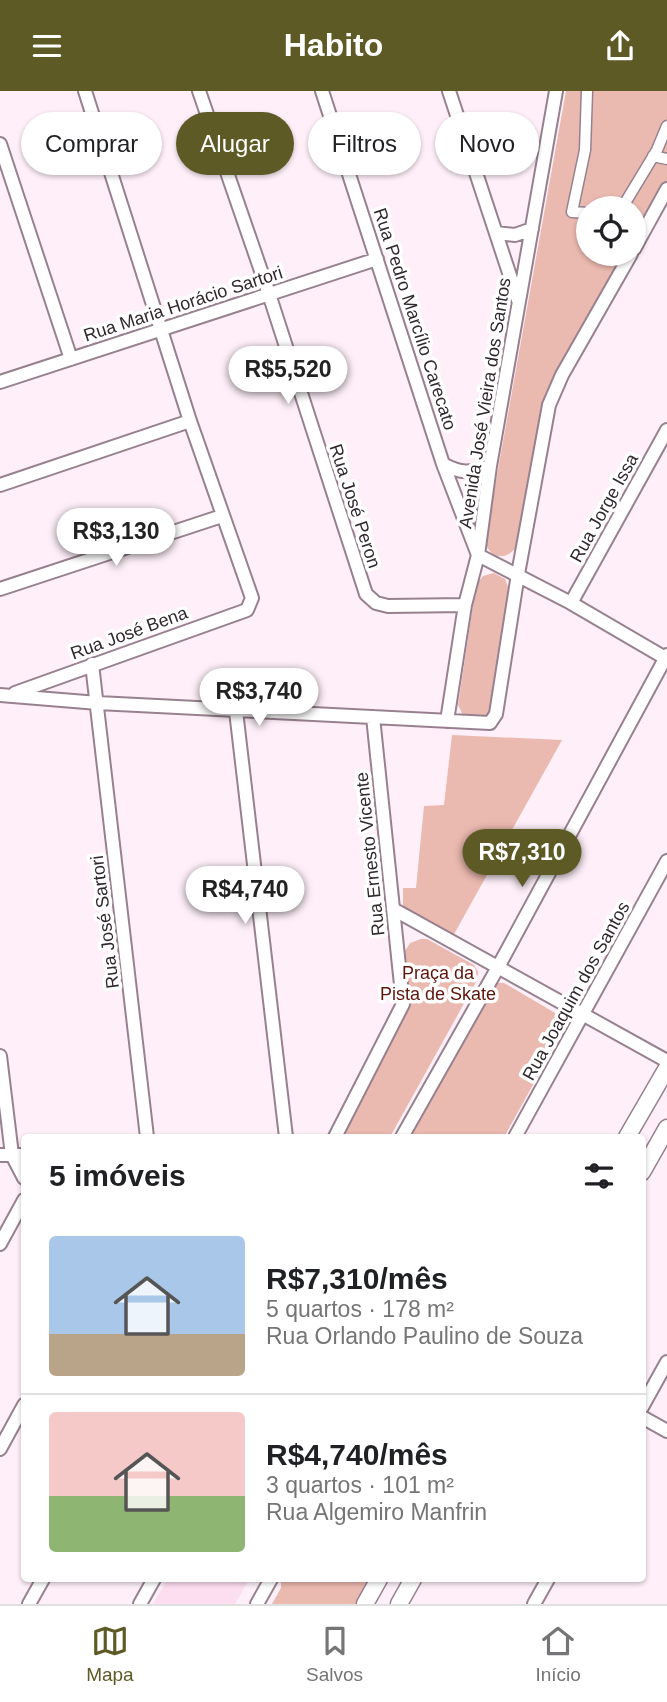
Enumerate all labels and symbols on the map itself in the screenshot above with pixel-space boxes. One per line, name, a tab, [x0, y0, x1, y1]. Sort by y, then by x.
street label: Rua Pedro Marcílio Carecato	[370, 206, 460, 432]
street label: Rua Maria Horácio Sartori	[81, 262, 285, 346]
street label: Avenida José Vieira dos Santos	[455, 276, 515, 530]
pin: R$5,520	[223, 347, 353, 406]
street label: Rua José Peron	[326, 442, 384, 570]
street label: Rua Jorge Issa	[566, 449, 643, 566]
pin: R$3,130	[51, 509, 181, 568]
street label: Rua José Bena	[68, 602, 191, 663]
pin: R$3,740	[194, 669, 324, 728]
street label: Rua Ernesto Vicente	[351, 771, 389, 937]
pin: R$7,310	[457, 829, 587, 889]
street label: Rua José Sartori	[87, 854, 123, 990]
pin: R$4,740	[180, 867, 310, 926]
street label: Rua Joaquim dos Santos	[519, 898, 633, 1084]
park label: Praça da Pista de Skate	[380, 963, 496, 1004]

